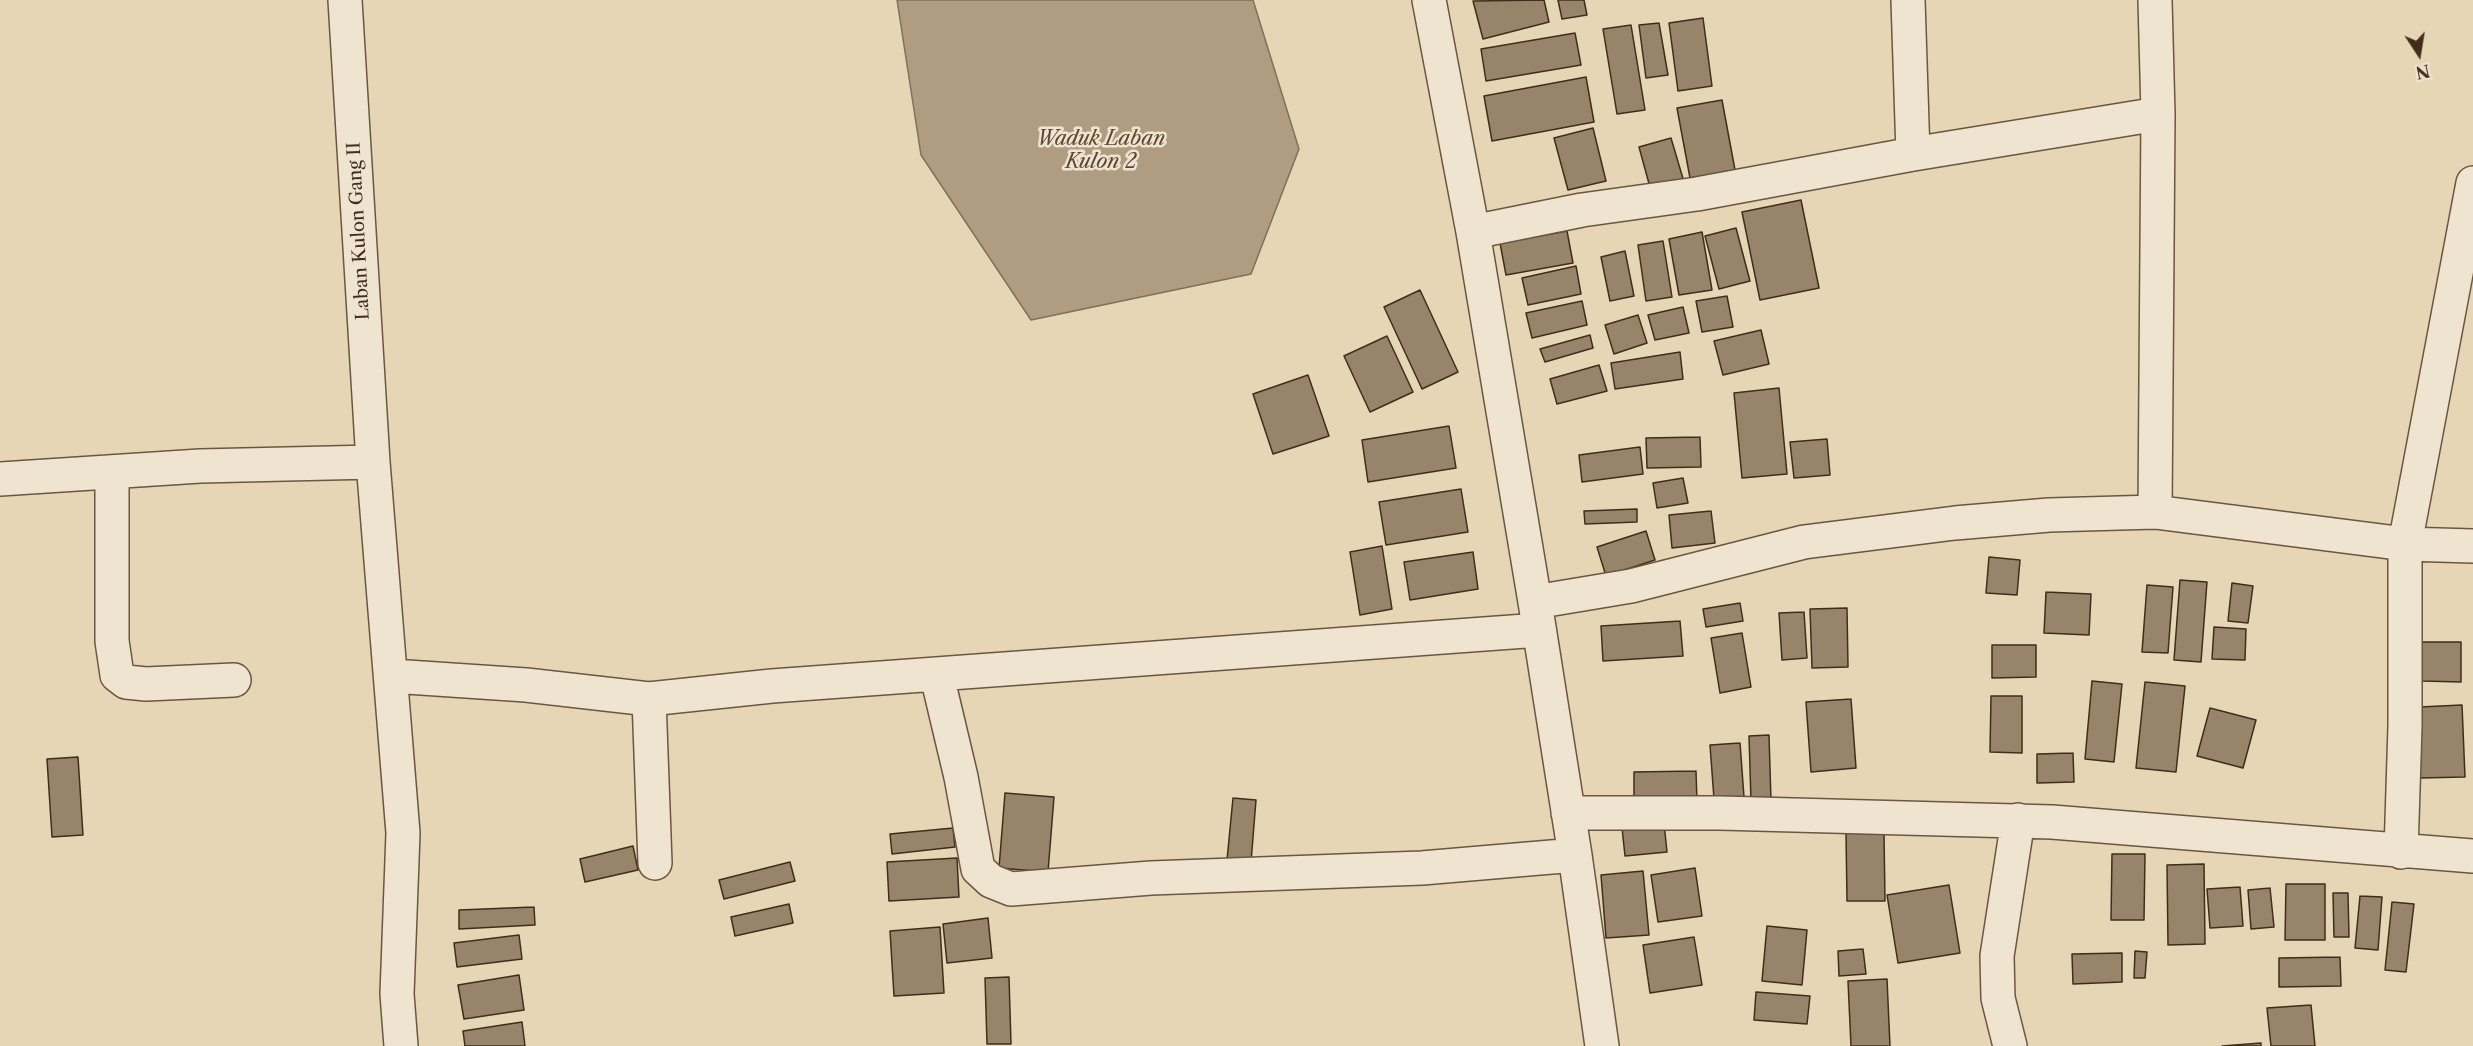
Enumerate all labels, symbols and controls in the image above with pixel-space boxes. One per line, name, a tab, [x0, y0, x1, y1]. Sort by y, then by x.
north arrow	[2389, 24, 2449, 84]
text: N	[2414, 60, 2432, 83]
water label: Waduk Laban Kulon 2	[1037, 127, 1165, 174]
street label: Laban Kulon Gang II	[344, 141, 374, 321]

